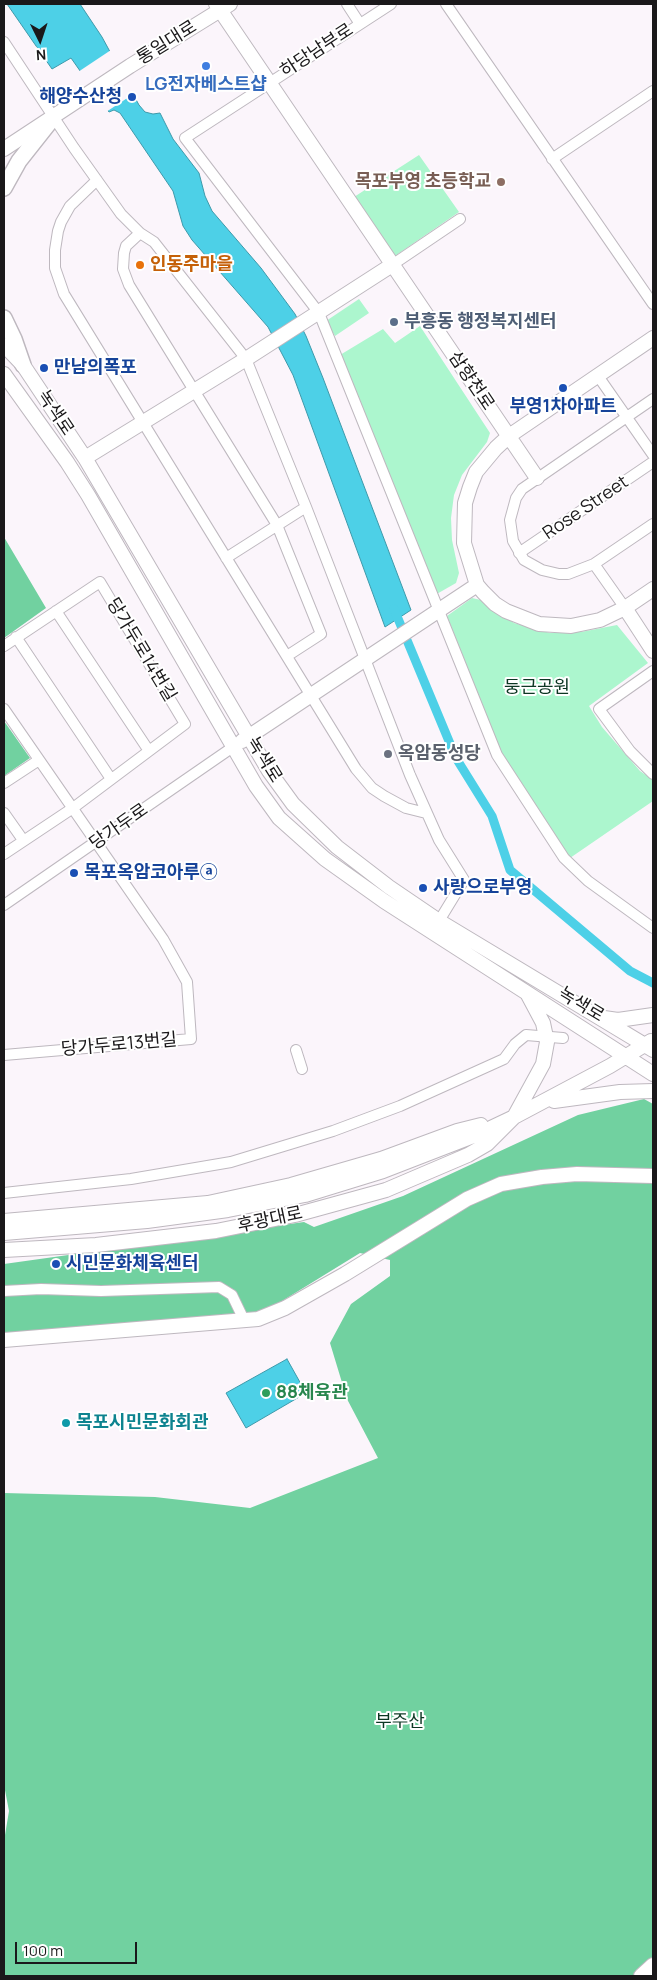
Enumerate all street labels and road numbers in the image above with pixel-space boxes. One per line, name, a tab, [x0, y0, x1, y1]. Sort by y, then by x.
street label: 통일대로	[133, 16, 201, 70]
street label: 하당남부로	[276, 19, 358, 83]
street label: 삼향천로	[444, 348, 498, 414]
street label: 녹색로	[32, 386, 78, 440]
street label: Rose Street	[539, 472, 633, 544]
street label: 당가두로14번길	[102, 594, 180, 706]
street label: 녹색로	[242, 733, 286, 787]
street label: 당가두로	[86, 799, 152, 855]
street label: 녹색로	[554, 983, 608, 1027]
street label: 당가두로13번길	[60, 1029, 178, 1061]
street label: 후광대로	[235, 1203, 305, 1237]

